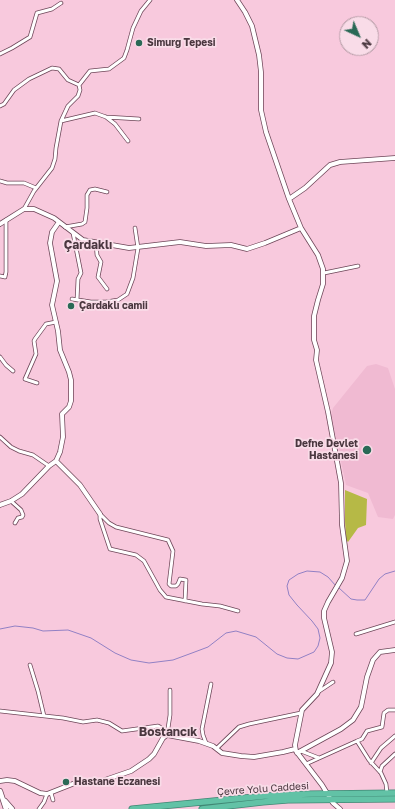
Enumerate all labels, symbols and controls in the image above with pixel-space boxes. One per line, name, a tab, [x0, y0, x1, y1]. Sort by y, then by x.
north arrow	[339, 16, 379, 56]
place label: Simurg Tepesi	[147, 37, 216, 49]
text: N	[359, 37, 375, 52]
marker: Simurg Tepesi	[134, 38, 144, 48]
district label: Çardaklı	[64, 238, 112, 252]
place label: Çardaklı camii	[79, 300, 148, 312]
marker: Çardaklı camii	[66, 301, 76, 311]
place label: Defne Devlet Hastanesi	[295, 438, 358, 462]
marker: Defne Devlet Hastanesi	[361, 444, 373, 456]
district label: Bostancık	[139, 725, 197, 739]
place label: Hastane Eczanesi	[74, 776, 160, 788]
marker: Hastane Eczanesi	[61, 777, 71, 787]
street label: Çevre Yolu Caddesi	[217, 780, 309, 798]

